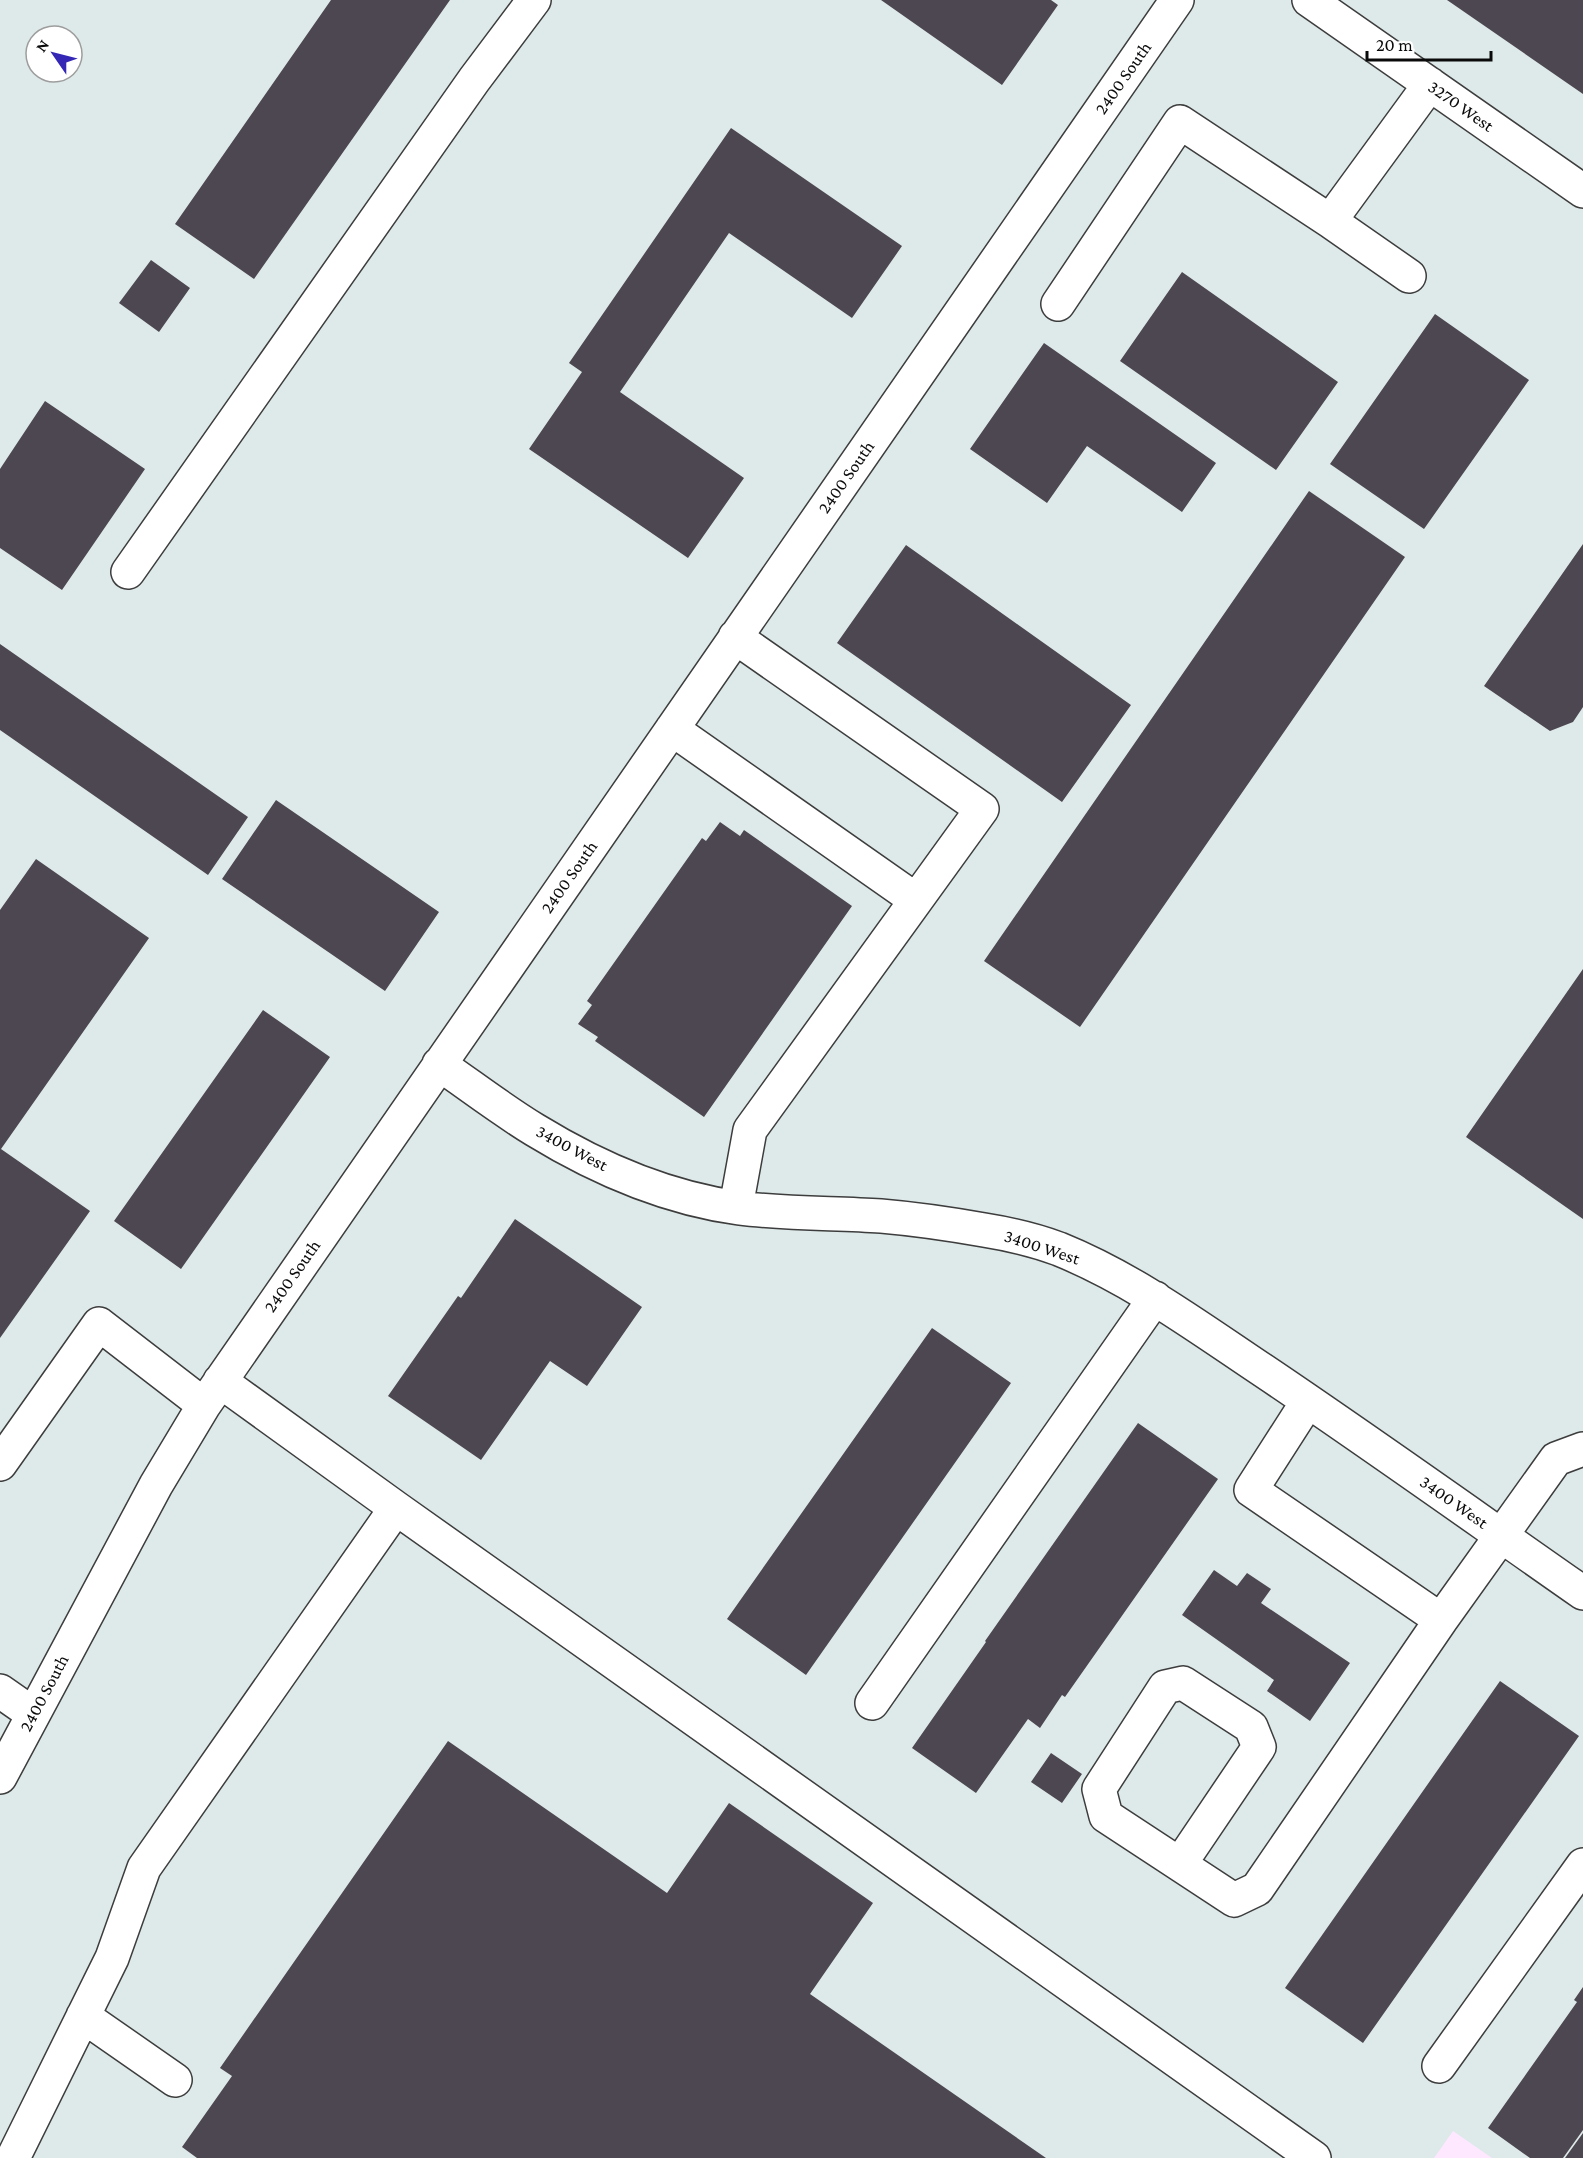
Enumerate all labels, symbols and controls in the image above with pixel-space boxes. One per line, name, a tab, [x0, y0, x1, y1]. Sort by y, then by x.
north arrow	[24, 24, 84, 84]
scale bar	[1367, 24, 1492, 62]
text: 20 m	[1376, 35, 1413, 55]
text: N	[32, 36, 52, 55]
street label: 2400 South	[1091, 38, 1155, 118]
street label: 3270 West	[1425, 76, 1498, 136]
street label: 2400 South	[814, 437, 878, 517]
street label: 2400 South	[537, 837, 601, 917]
street label: 3400 West	[533, 1121, 612, 1176]
street label: 3400 West	[1002, 1225, 1083, 1269]
street label: 2400 South	[260, 1236, 324, 1316]
street label: 3400 West	[1416, 1471, 1493, 1533]
street label: 2400 South	[15, 1651, 73, 1735]

